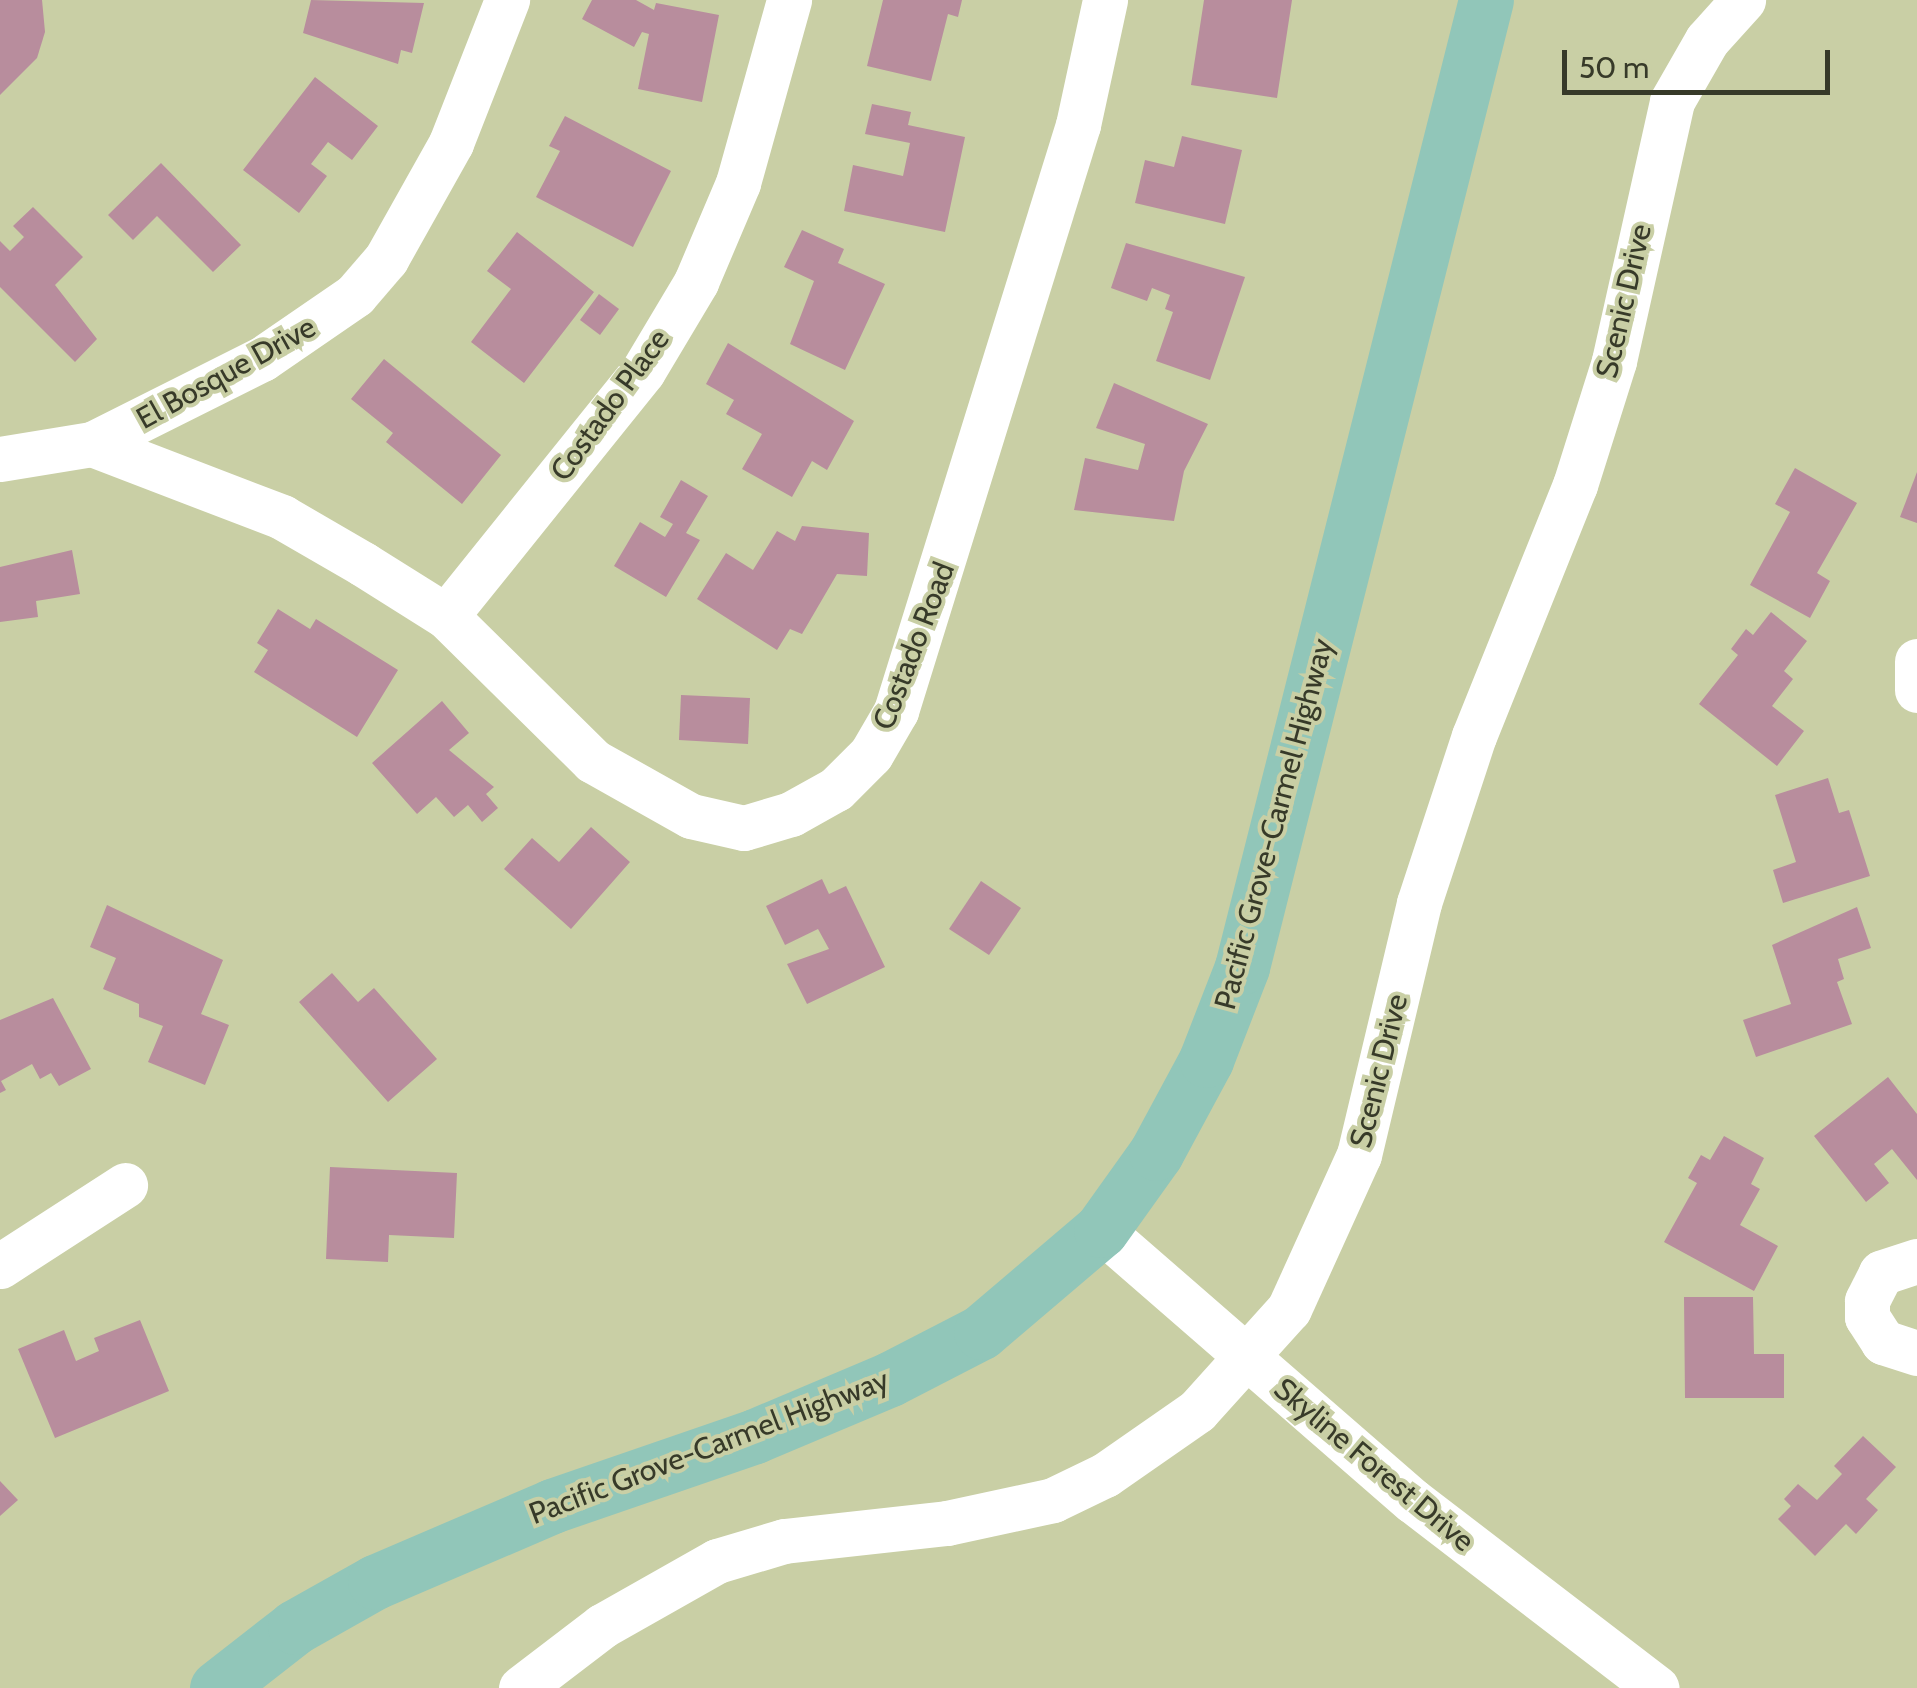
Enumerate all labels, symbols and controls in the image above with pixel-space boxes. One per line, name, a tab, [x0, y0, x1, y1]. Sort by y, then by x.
scale bar	[1567, 30, 1834, 92]
text: 50 m	[1579, 49, 1649, 86]
street label: Scenic Drive	[1589, 220, 1659, 382]
street label: El Bosque Drive	[130, 309, 322, 437]
street label: Costado Place	[543, 322, 677, 488]
street label: Costado Road	[866, 557, 962, 735]
street label: Pacific Grove-Carmel Highway	[1207, 635, 1341, 1013]
street label: Scenic Drive	[1343, 990, 1415, 1152]
street label: Pacific Grove-Carmel Highway	[524, 1362, 894, 1532]
street label: Skyline Forest Drive	[1267, 1371, 1481, 1559]

